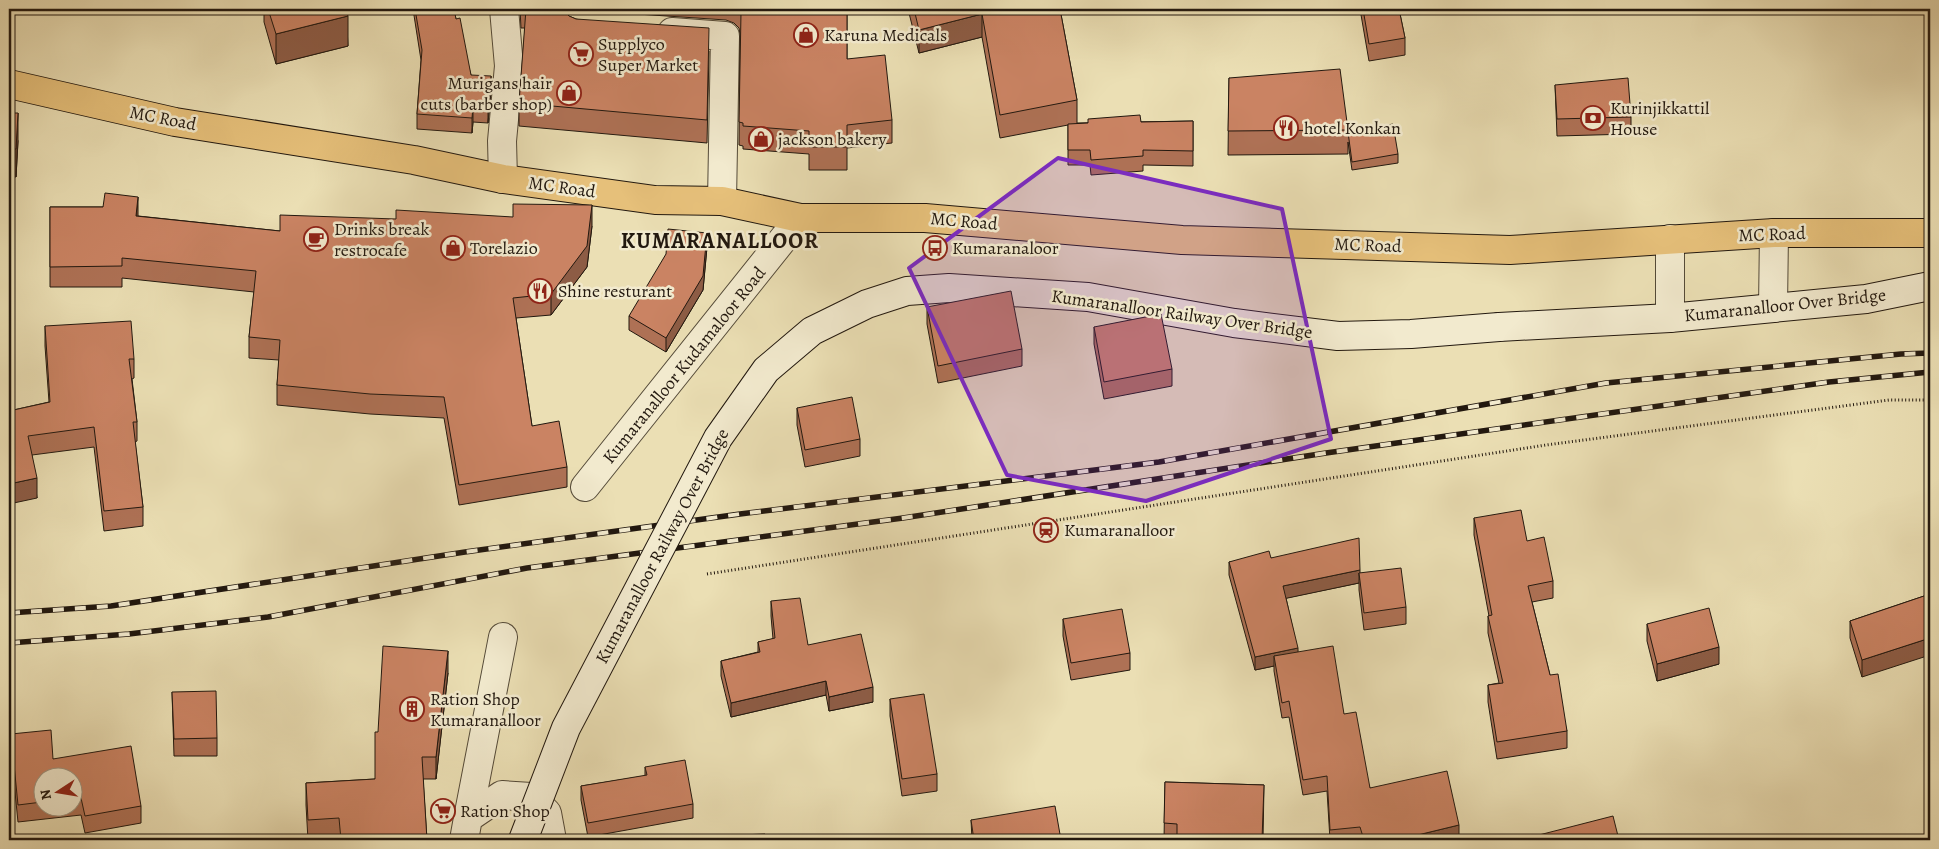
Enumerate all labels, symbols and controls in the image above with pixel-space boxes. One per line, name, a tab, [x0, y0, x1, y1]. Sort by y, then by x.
shop icon: Karuna Medicals	[793, 22, 819, 48]
place label: Karuna Medicals	[824, 23, 947, 47]
place label: Supplyco Super Market	[598, 32, 698, 77]
supermarket icon: Supplyco Super Market	[568, 41, 594, 67]
place label: Murigans hair cuts (barber shop)	[421, 71, 552, 116]
shop icon: Murigans hair cuts (barber shop)	[556, 80, 582, 106]
place label: Kurinjikkattil House	[1610, 96, 1710, 141]
street label: MC Road	[128, 100, 199, 136]
bank icon: Kurinjikkattil House	[1580, 105, 1606, 131]
restaurant icon: hotel Konkan	[1273, 115, 1299, 141]
place label: hotel Konkan	[1304, 116, 1401, 140]
shop icon: jackson bakery	[748, 126, 774, 152]
place label: jackson bakery	[778, 127, 887, 151]
street label: MC Road	[527, 170, 597, 204]
street label: MC Road	[929, 206, 999, 236]
place label: Drinks break restrocafe	[334, 217, 430, 262]
street label: MC Road	[1738, 221, 1806, 247]
cafe icon: Drinks break restrocafe	[303, 226, 329, 252]
district label: KUMARANALLOOR	[621, 226, 819, 256]
street label: MC Road	[1334, 232, 1402, 258]
shop icon: Torelazio	[440, 235, 466, 261]
bus stop icon: Kumaranaloor	[922, 235, 948, 261]
place label: Torelazio	[470, 236, 538, 260]
place label: Kumaranaloor	[952, 236, 1059, 260]
street label: Kumaranalloor Kudamaloor Road	[597, 261, 771, 469]
restaurant icon: Shine resturant	[527, 278, 553, 304]
place label: Shine resturant	[558, 279, 672, 303]
street label: Kumaranalloor Over Bridge	[1683, 282, 1887, 328]
street label: Kumaranalloor Railway Over Bridge	[1050, 284, 1314, 344]
street label: Kumaranalloor Railway Over Bridge	[590, 424, 734, 668]
station icon: Kumaranalloor	[1033, 517, 1059, 543]
place label: Kumaranalloor	[1064, 518, 1175, 542]
place label: Ration Shop Kumaranalloor	[430, 687, 541, 732]
building icon: Ration Shop Kumaranalloor	[399, 696, 425, 722]
north arrow	[32, 766, 82, 816]
text: N	[35, 788, 56, 802]
supermarket icon: Ration Shop	[430, 798, 456, 824]
place label: Ration Shop	[460, 799, 550, 823]

